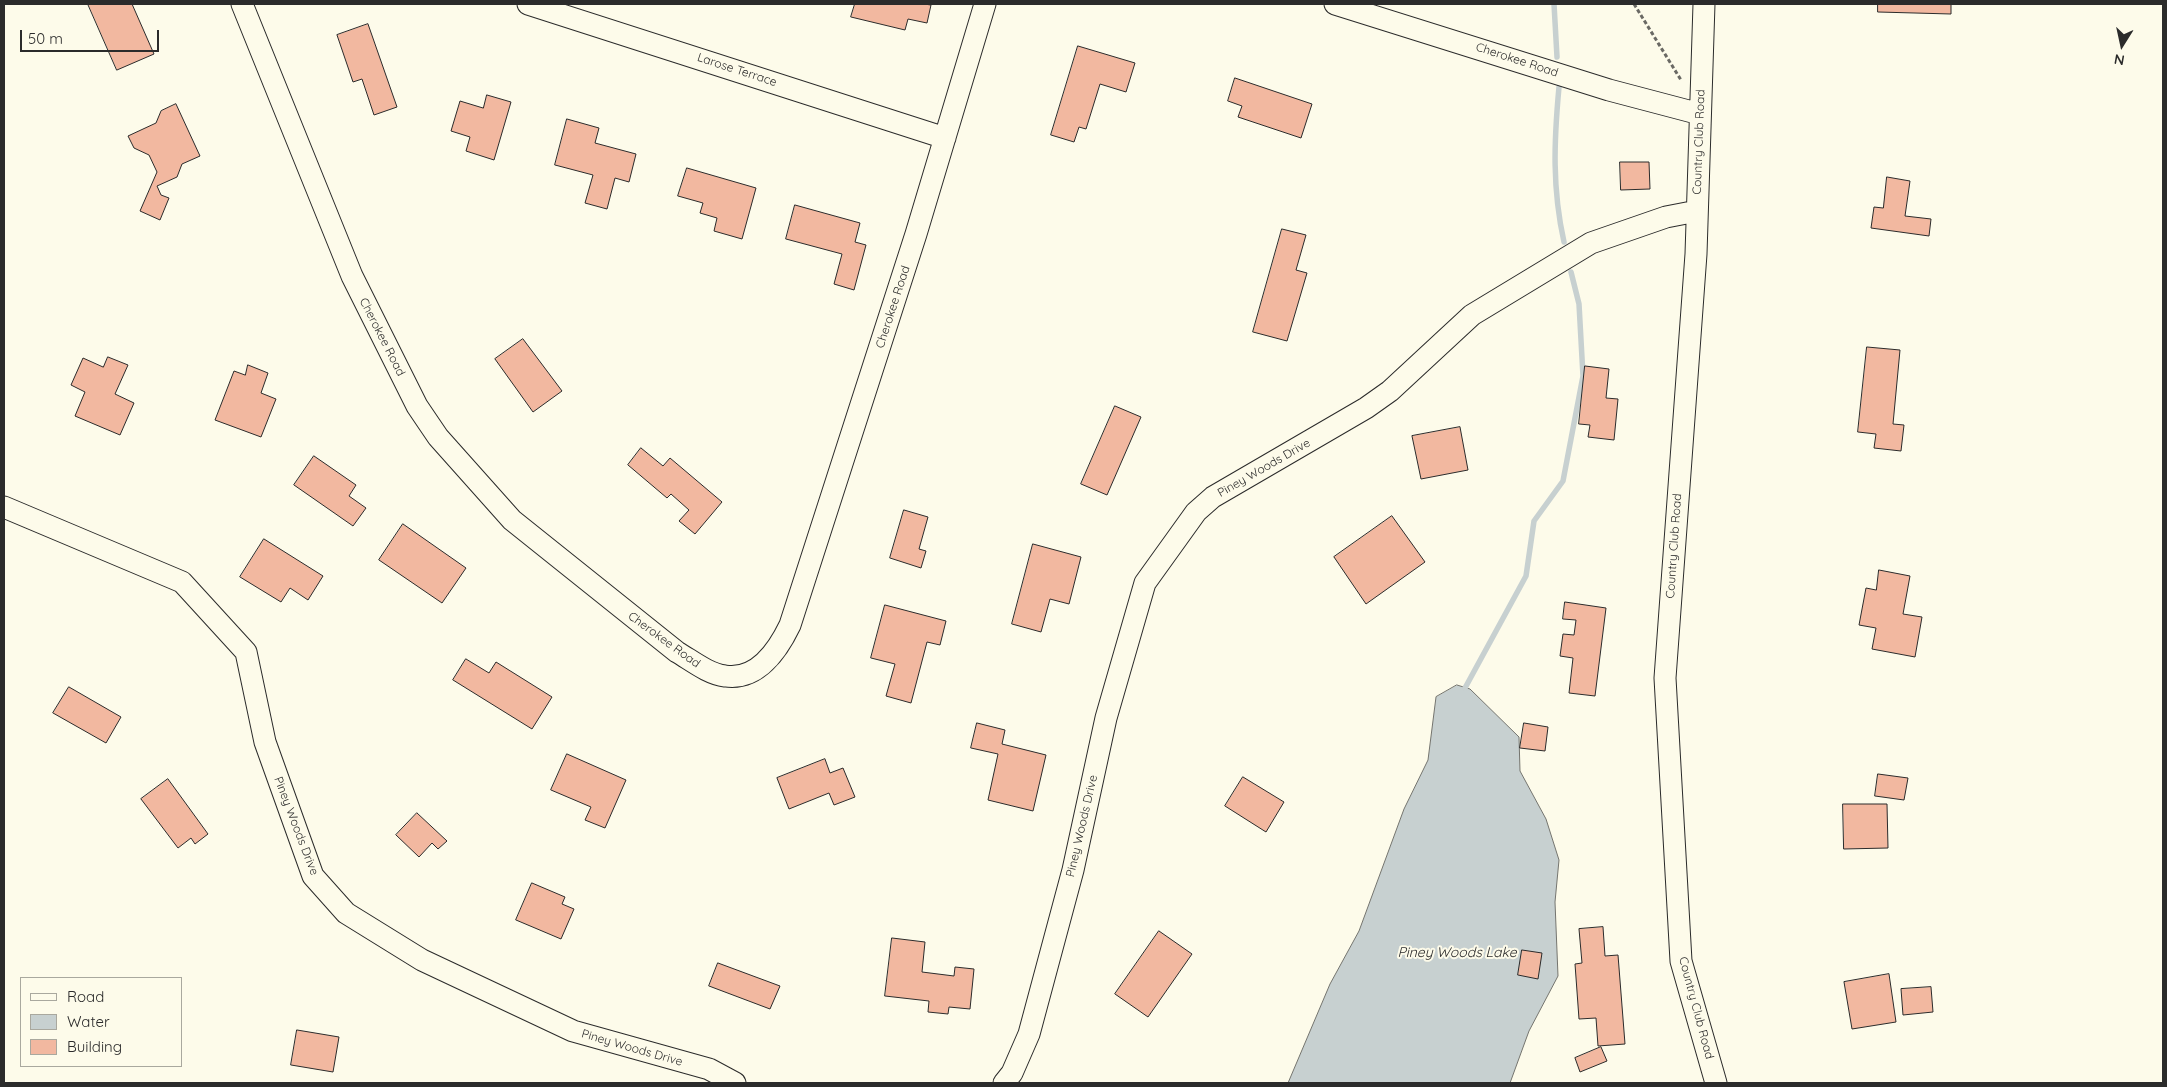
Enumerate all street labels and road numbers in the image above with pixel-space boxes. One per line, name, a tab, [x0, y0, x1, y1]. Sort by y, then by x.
street label: Cherokee Road	[1474, 40, 1560, 80]
street label: Larose Terrace	[695, 50, 779, 90]
street label: Country Club Road	[1690, 89, 1708, 195]
street label: Cherokee Road	[873, 264, 913, 350]
street label: Cherokee Road	[356, 296, 408, 378]
street label: Piney Woods Drive	[1215, 436, 1313, 500]
street label: Country Club Road	[1663, 493, 1685, 599]
street label: Cherokee Road	[625, 609, 703, 671]
street label: Piney Woods Drive	[1063, 774, 1101, 878]
street label: Piney Woods Drive	[271, 775, 321, 877]
street label: Country Club Road	[1675, 955, 1717, 1061]
street label: Piney Woods Drive	[580, 1027, 684, 1069]

